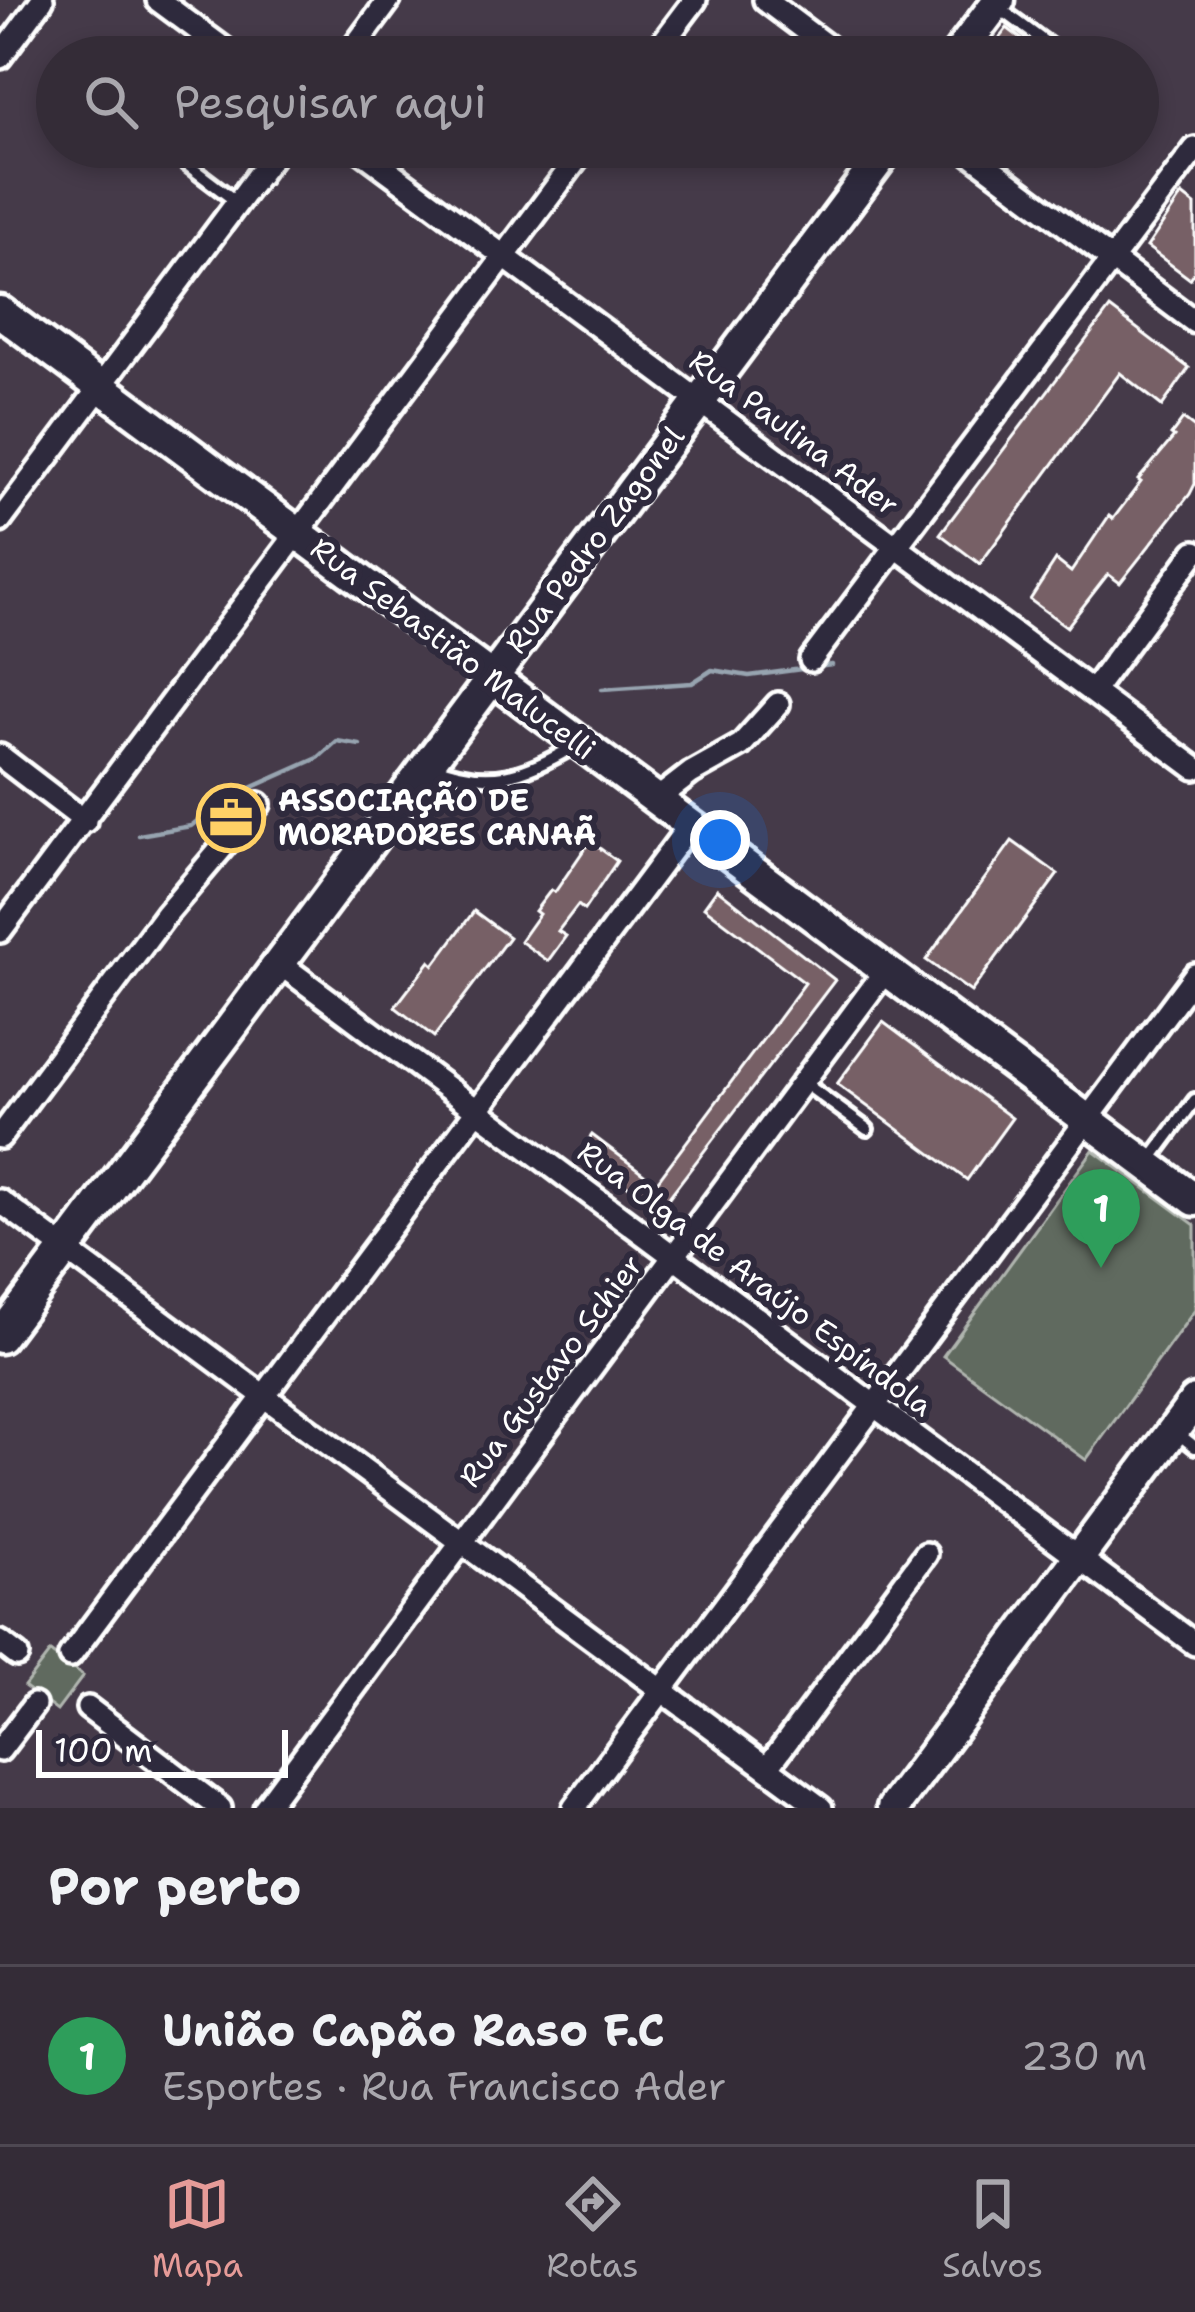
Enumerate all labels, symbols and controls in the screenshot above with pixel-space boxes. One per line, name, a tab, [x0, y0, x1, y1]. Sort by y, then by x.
search box	[36, 36, 1159, 168]
icon: search	[78, 69, 144, 135]
text: Pesquisar aqui	[174, 72, 487, 132]
street label: Rua Paulina Ader	[681, 340, 908, 525]
street label: Rua Pedro Zagonel	[496, 418, 694, 662]
street label: Rua Sebastião Malucelli	[302, 528, 604, 769]
place label: ASSOCIAÇÃO DE MORADORES CANAÃ	[278, 780, 596, 855]
office icon: ASSOCIAÇÃO DE MORADORES CANAÃ	[196, 783, 266, 853]
your location	[690, 810, 750, 870]
street label: Rua Olga de Araújo Espíndola	[569, 1131, 942, 1426]
pin: 1	[1062, 1169, 1140, 1268]
street label: Rua Gustavo Schier	[449, 1246, 652, 1496]
scale bar	[36, 1724, 288, 1777]
text: 100 m	[54, 1728, 153, 1773]
text: Por perto	[48, 1852, 302, 1920]
text: União Capão Raso F.C	[162, 2000, 665, 2060]
text: 1	[78, 2030, 96, 2082]
text: 230 m	[1021, 2030, 1147, 2082]
text: Esportes · Rua Francisco Ader	[162, 2060, 726, 2112]
tab: Mapa	[152, 2171, 243, 2288]
tab: Rotas	[547, 2171, 639, 2288]
tab: Salvos	[942, 2171, 1043, 2288]

